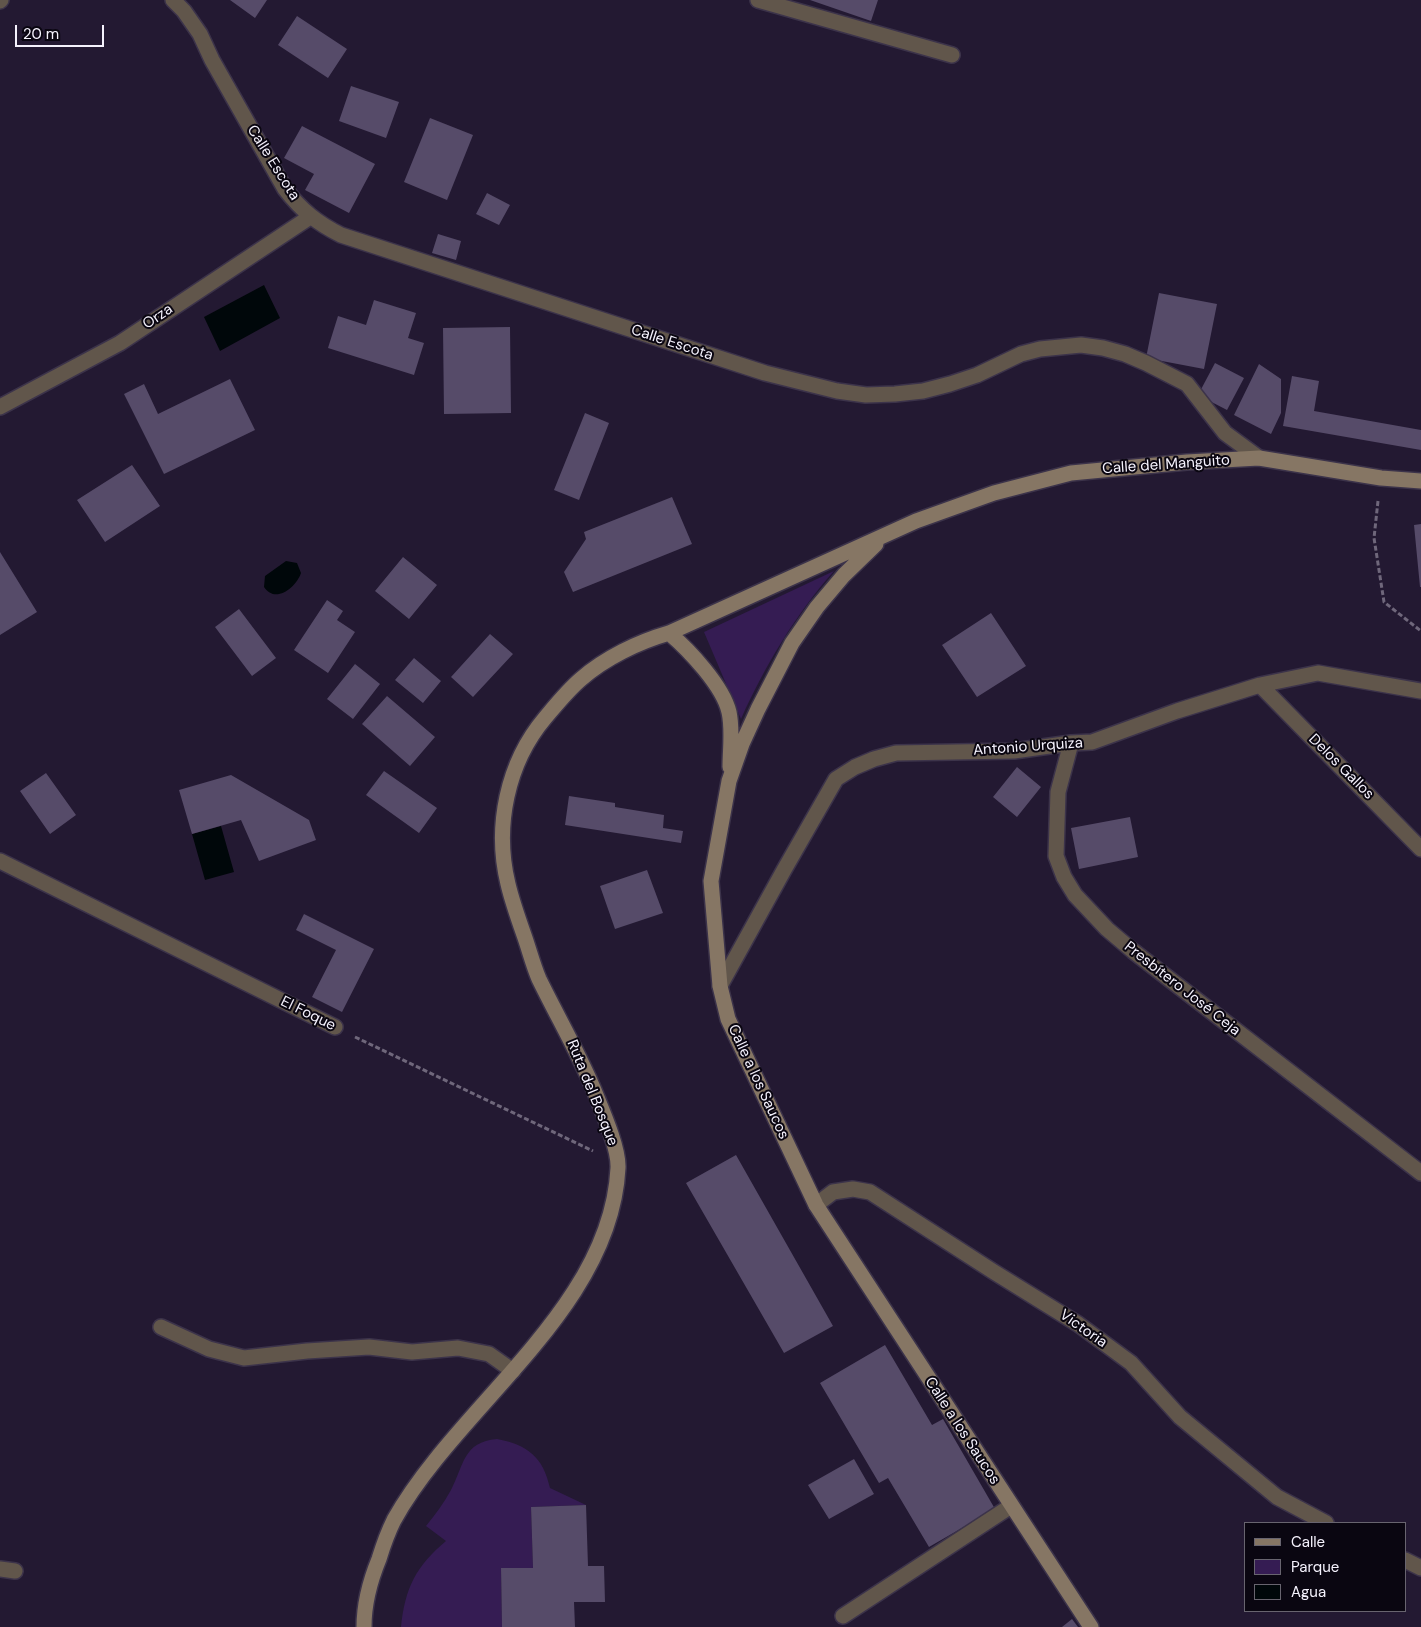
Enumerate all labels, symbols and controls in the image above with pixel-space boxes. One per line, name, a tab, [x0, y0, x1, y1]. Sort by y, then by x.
scale bar	[18, 15, 106, 47]
text: 20 m	[23, 24, 59, 44]
street label: Calle Escota	[243, 122, 303, 204]
street label: Orza	[140, 301, 176, 333]
street label: Calle Escota	[629, 321, 715, 365]
street label: Calle del Manguito	[1102, 452, 1230, 478]
street label: Delos Gallos	[1304, 730, 1378, 804]
street label: Antonio Urquiza	[973, 734, 1083, 760]
street label: Presbítero José Ceja	[1120, 938, 1244, 1040]
street label: El Foque	[278, 993, 338, 1035]
street label: Calle a los Saucos	[724, 1022, 792, 1142]
street label: Ruta del Bosque	[563, 1037, 621, 1149]
street label: Victoria	[1056, 1306, 1110, 1352]
street label: Calle a los Saucos	[921, 1374, 1003, 1488]
legend	[1244, 1522, 1406, 1612]
text: Calle	[1291, 1532, 1325, 1552]
text: Parque	[1291, 1557, 1339, 1577]
text: Agua	[1291, 1582, 1326, 1602]

